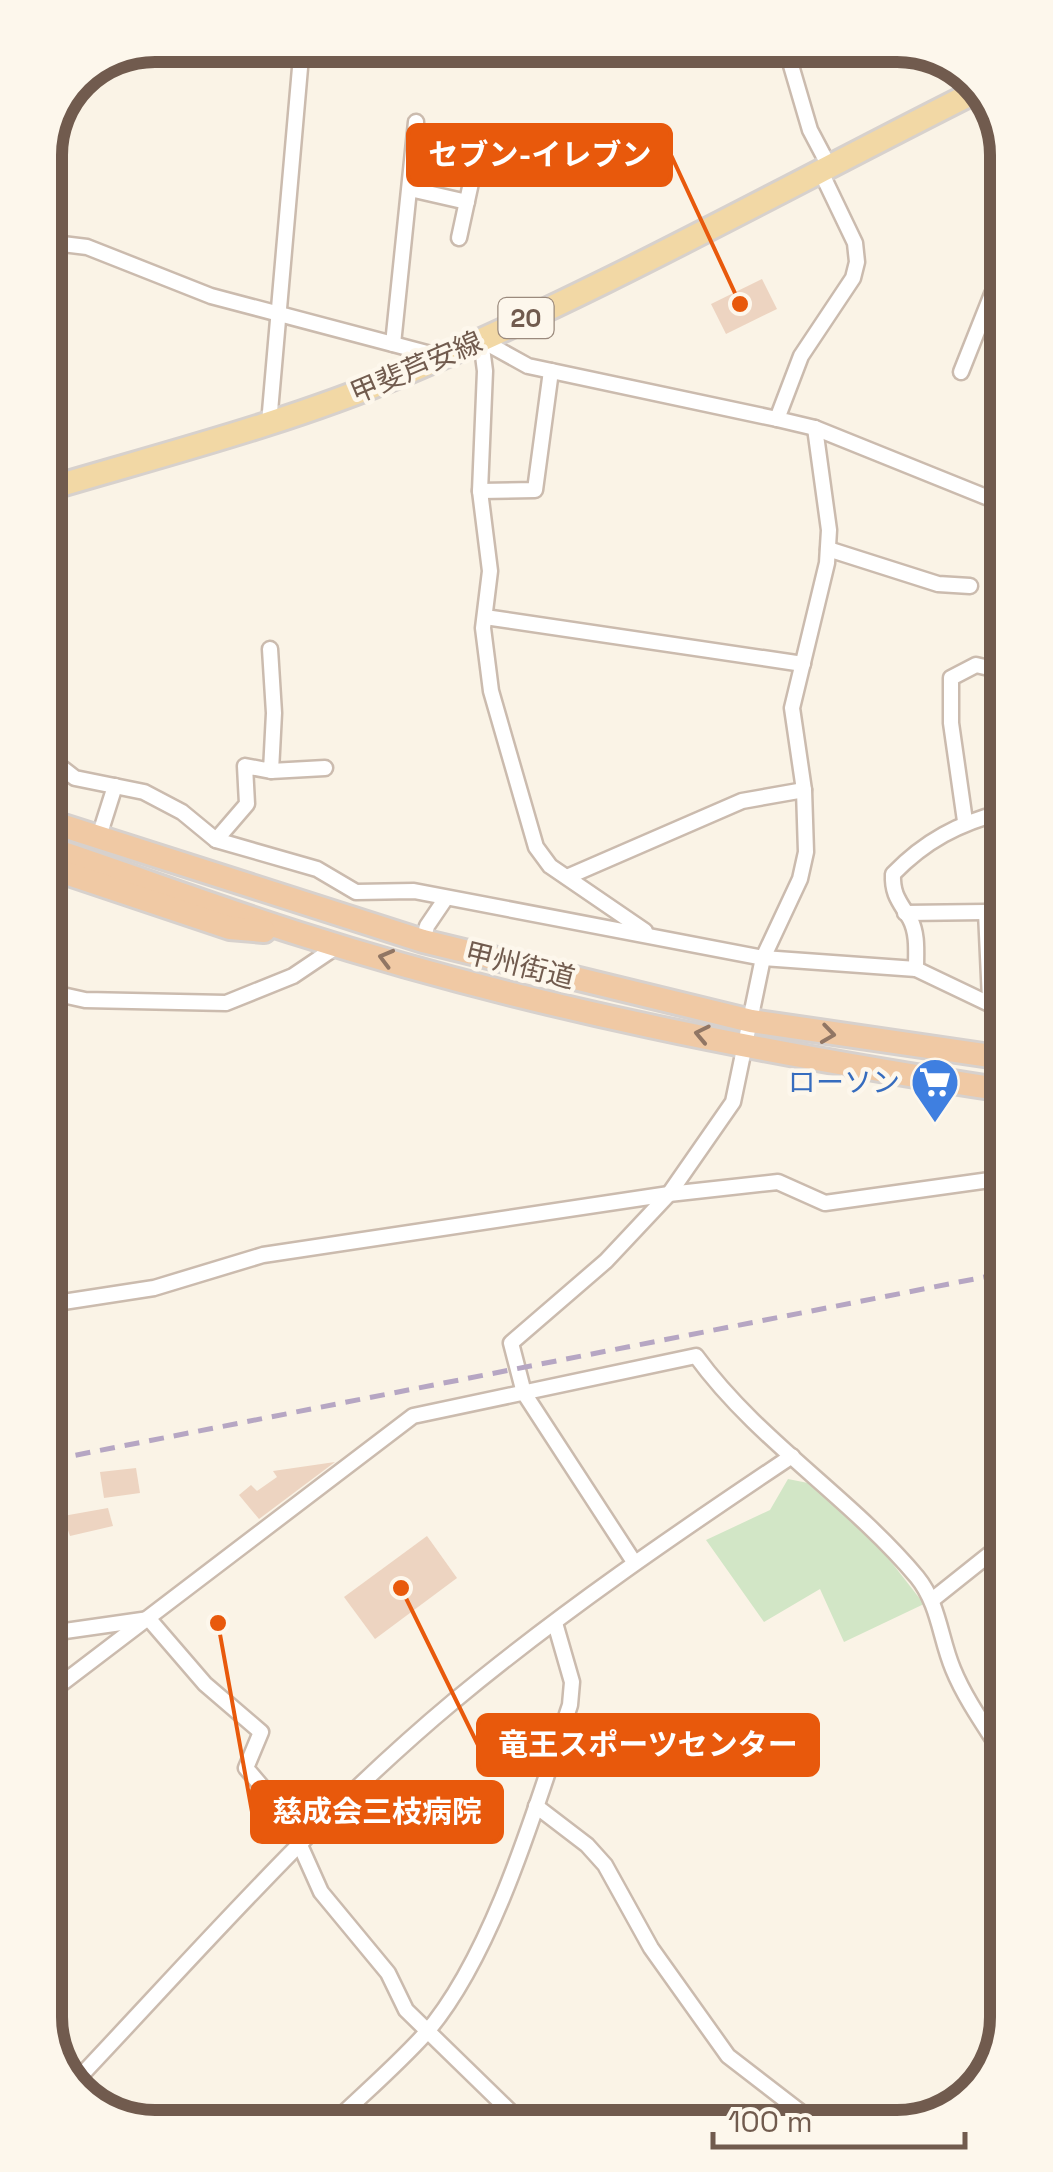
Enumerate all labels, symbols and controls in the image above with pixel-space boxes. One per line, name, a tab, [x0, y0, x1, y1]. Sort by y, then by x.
callout: セブン-イレブン	[408, 125, 671, 185]
text: セブン-イレブン	[429, 135, 651, 174]
road number: 20	[498, 298, 554, 338]
street label: 甲斐芦安線	[345, 323, 487, 411]
street label: 甲州街道	[461, 934, 579, 996]
one-way arrow	[378, 948, 395, 969]
one-way arrow	[820, 1022, 837, 1043]
one-way arrow	[694, 1025, 711, 1046]
supermarket icon: ローソン	[909, 1056, 961, 1124]
place label: ローソン	[788, 1064, 900, 1100]
callout: 竜王スポーツセンター	[478, 1715, 818, 1775]
text: 竜王スポーツセンター	[498, 1725, 798, 1764]
callout: 慈成会三枝病院	[252, 1782, 502, 1842]
text: 慈成会三枝病院	[272, 1792, 482, 1831]
scale bar	[713, 2087, 966, 2149]
text: 100 m	[728, 2102, 813, 2141]

